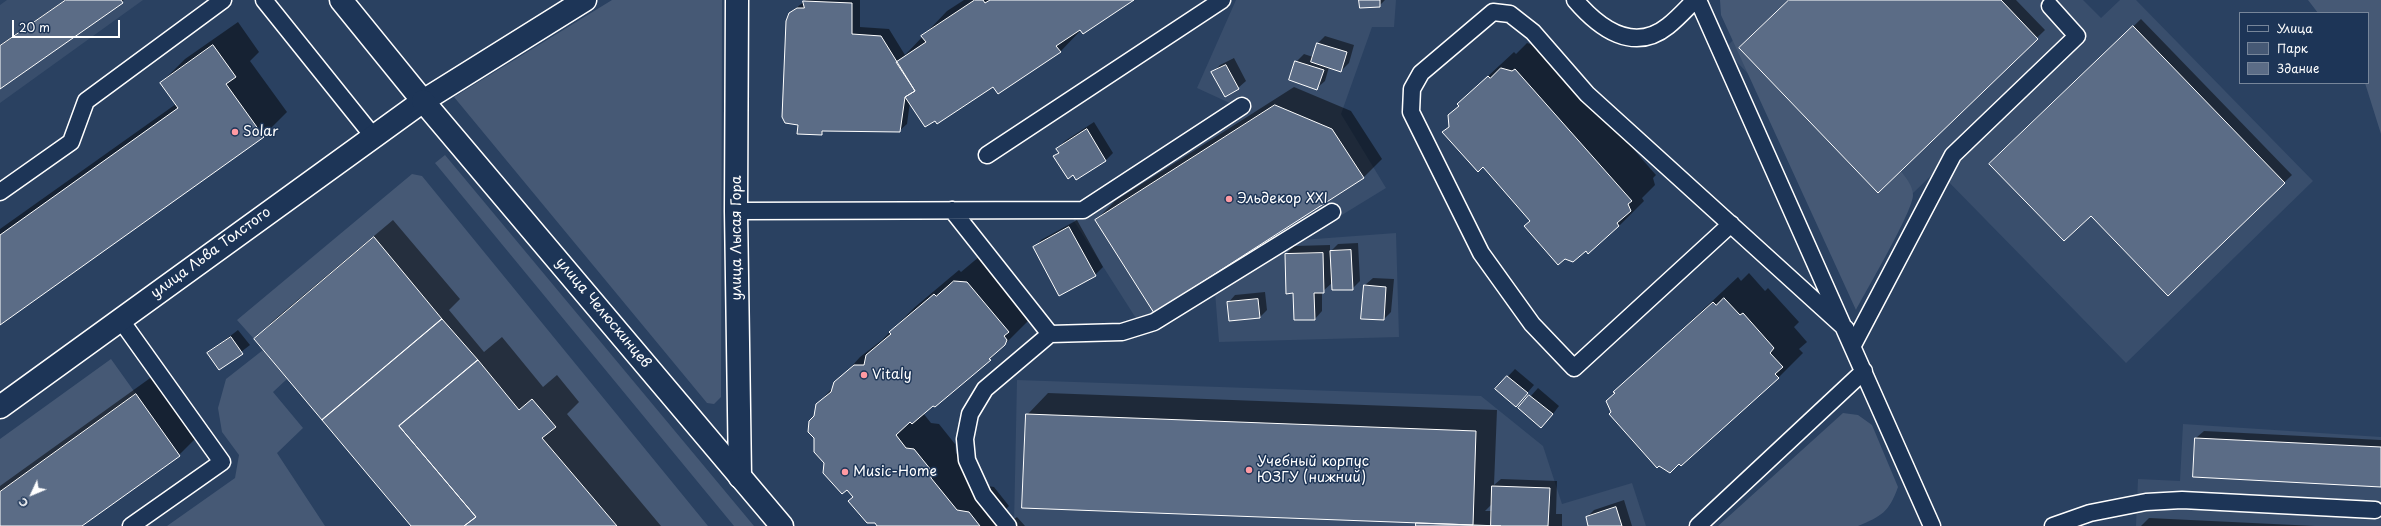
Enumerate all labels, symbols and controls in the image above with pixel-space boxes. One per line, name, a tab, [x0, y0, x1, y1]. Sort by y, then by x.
scale bar	[14, 12, 122, 38]
legend	[2239, 12, 2369, 84]
text: 20 m	[19, 18, 50, 36]
text: Улица	[2277, 19, 2313, 37]
text: Парк	[2277, 39, 2308, 57]
text: Здание	[2277, 59, 2319, 77]
place label: Solar	[243, 124, 278, 140]
marker: Solar	[230, 127, 240, 137]
street label: улица Лысая Гора	[729, 176, 745, 300]
place label: Эльдекор XXI	[1237, 191, 1328, 207]
marker: Эльдекор XXI	[1224, 194, 1234, 204]
street label: улица Льва Толстого	[148, 204, 274, 302]
street label: улица Челюскинцев	[552, 254, 654, 372]
place label: Vitaly	[872, 367, 912, 383]
marker: Vitaly	[859, 370, 869, 380]
place label: Учебный корпус ЮЗГУ (нижний)	[1257, 454, 1369, 486]
place label: Music-Home	[853, 464, 937, 480]
marker: Учебный корпус ЮЗГУ (нижний)	[1244, 465, 1254, 475]
marker: Music-Home	[840, 467, 850, 477]
north arrow	[12, 474, 52, 514]
text: С	[14, 494, 32, 512]

